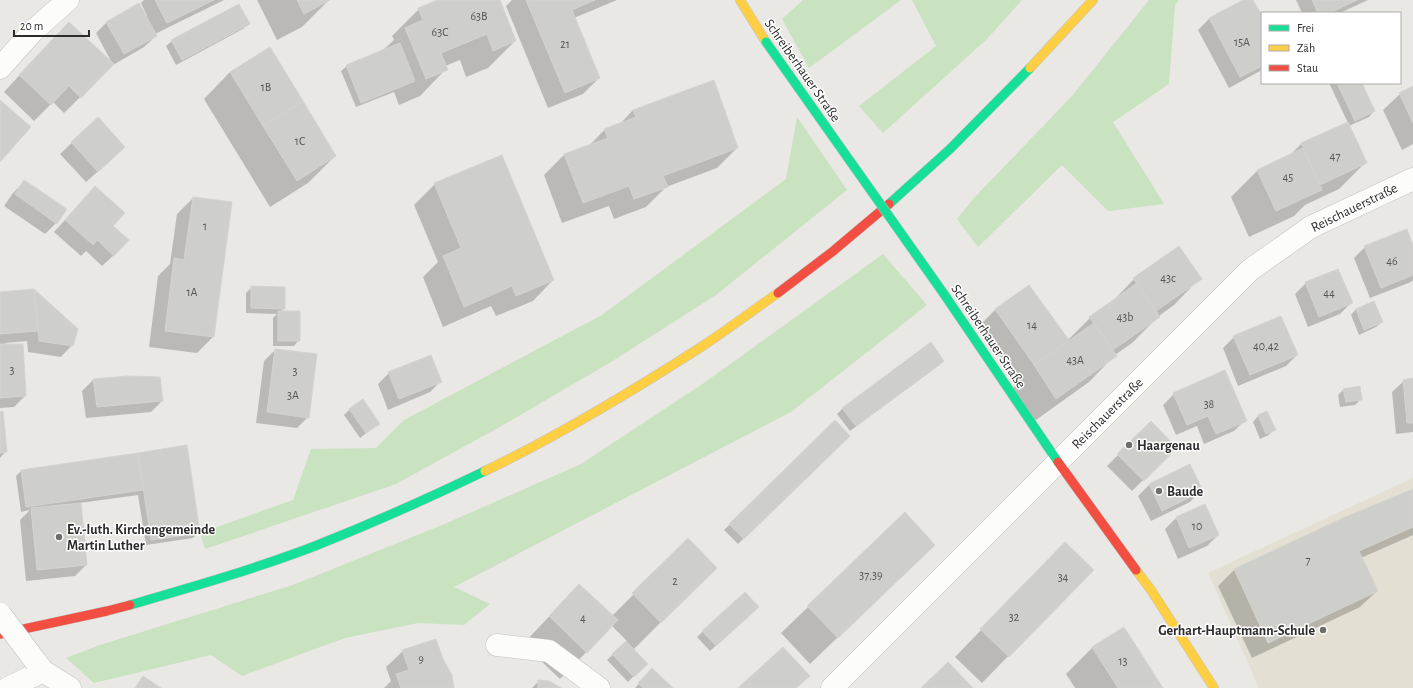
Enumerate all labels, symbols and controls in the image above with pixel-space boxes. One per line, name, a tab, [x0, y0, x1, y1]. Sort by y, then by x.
house number: 63B	[470, 10, 488, 22]
scale bar	[14, 12, 89, 38]
legend	[1261, 12, 1401, 84]
street label: Schreiberhauer Straße	[762, 17, 843, 124]
text: 20 m	[20, 20, 43, 32]
text: Frei	[1297, 22, 1314, 34]
house number: 63C	[432, 26, 448, 38]
house number: 15A	[1234, 36, 1250, 48]
house number: 21	[560, 38, 570, 50]
text: Zäh	[1297, 42, 1315, 54]
text: Stau	[1297, 62, 1318, 74]
house number: 1B	[261, 81, 271, 93]
house number: 1C	[295, 135, 305, 147]
house number: 47	[1330, 150, 1340, 162]
house number: 45	[1283, 171, 1293, 183]
street label: Reischauerstraße	[1309, 181, 1400, 235]
house number: 1	[203, 220, 207, 232]
house number: 46	[1386, 255, 1398, 267]
house number: 43c	[1160, 272, 1176, 284]
street label: Schreiberhauer Straße	[948, 282, 1028, 391]
house number: 1A	[186, 286, 198, 298]
house number: 44	[1323, 287, 1335, 299]
house number: 43b	[1117, 311, 1133, 323]
house number: 14	[1027, 319, 1037, 331]
house number: 40,42	[1253, 340, 1280, 352]
house number: 43A	[1066, 354, 1084, 366]
house number: 3	[10, 364, 15, 376]
house number: 3	[293, 365, 298, 377]
street label: Reischauerstraße	[1069, 375, 1146, 452]
house number: 3A	[287, 389, 299, 401]
house number: 38	[1204, 398, 1215, 410]
place label: Haargenau	[1137, 439, 1200, 453]
marker: Haargenau	[1124, 440, 1134, 450]
place label: Baude	[1167, 485, 1204, 499]
marker: Baude	[1154, 486, 1164, 496]
house number: 10	[1192, 520, 1202, 532]
place label: Ev.-luth. Kirchengemeinde Martin Luther	[67, 523, 215, 553]
marker: Ev.-luth. Kirchengemeinde Martin Luther	[54, 532, 64, 542]
house number: 7	[1305, 554, 1311, 566]
house number: 37,39	[859, 569, 883, 581]
house number: 34	[1058, 571, 1069, 583]
house number: 2	[672, 575, 678, 587]
house number: 32	[1009, 611, 1020, 623]
house number: 4	[580, 612, 586, 624]
place label: Gerhart-Hauptmann-Schule	[1158, 624, 1315, 638]
marker: Gerhart-Hauptmann-Schule	[1318, 625, 1328, 635]
house number: 9	[418, 653, 424, 665]
house number: 13	[1118, 655, 1128, 667]

